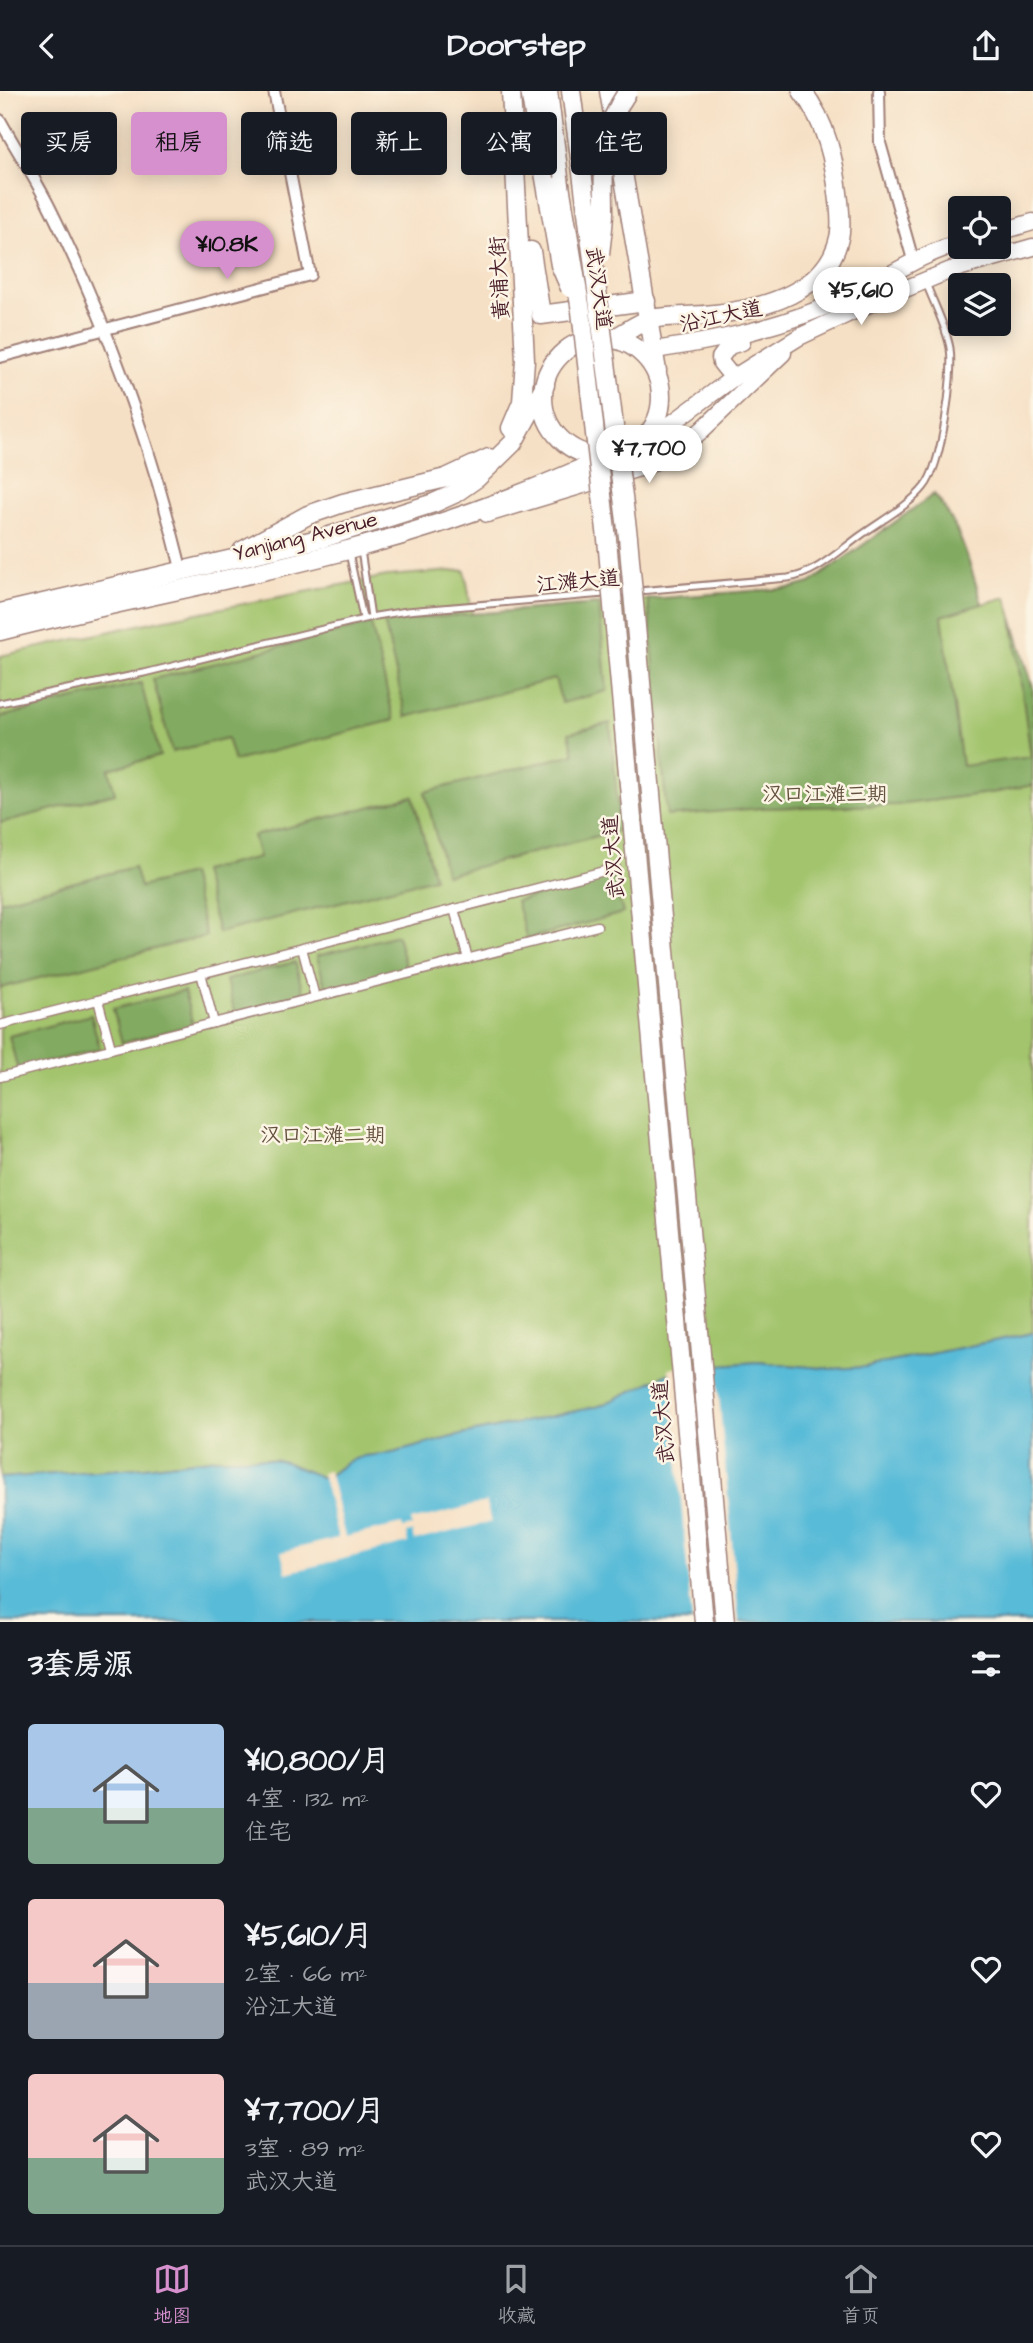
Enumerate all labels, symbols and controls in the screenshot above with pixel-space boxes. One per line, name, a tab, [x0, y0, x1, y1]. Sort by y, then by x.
text: Doorstep	[447, 23, 586, 68]
icon: back	[28, 27, 66, 65]
icon: share	[967, 27, 1005, 65]
chip: 买房	[21, 112, 117, 175]
chip: 租房	[131, 112, 227, 175]
chip: 筛选	[241, 112, 337, 175]
chip: 新上	[351, 112, 447, 175]
chip: 公寓	[461, 112, 557, 175]
chip: 住宅	[571, 112, 667, 175]
map controls	[948, 196, 1011, 336]
button: locate	[948, 196, 1011, 259]
pin: ¥10.8K	[170, 221, 284, 281]
text: ¥10.8K	[196, 228, 258, 260]
street label: 黄浦大街	[483, 235, 516, 321]
street label: 武汉大道	[578, 244, 619, 332]
pin: ¥5,610	[804, 267, 918, 327]
button: layers	[948, 273, 1011, 336]
text: ¥5,610	[829, 274, 893, 306]
street label: 沿江大道	[677, 294, 765, 339]
pin: ¥7,700	[592, 425, 706, 485]
text: ¥7,700	[612, 432, 686, 464]
street label: Yanjiang Avenue	[230, 505, 381, 570]
street label: 江滩大道	[535, 563, 621, 600]
park label: 汉口江滩三期	[762, 780, 888, 809]
street label: 武汉大道	[595, 814, 632, 900]
park label: 汉口江滩二期	[260, 1121, 386, 1150]
street label: 武汉大道	[645, 1379, 682, 1465]
text: 3套房源	[28, 1644, 133, 1686]
icon: filters	[967, 1645, 1005, 1683]
text: ¥10,800/月	[245, 1740, 390, 1782]
icon: home	[84, 1752, 168, 1836]
icon: heart	[967, 1775, 1005, 1813]
text: 4室 · 132 m²	[245, 1783, 369, 1815]
text: 住宅	[245, 1816, 291, 1848]
text: ¥5,610/月	[245, 1915, 373, 1957]
icon: home	[84, 1927, 168, 2011]
icon: heart	[967, 1950, 1005, 1988]
text: 2室 · 66 m²	[245, 1958, 367, 1990]
text: 沿江大道	[245, 1991, 337, 2023]
text: ¥7,700/月	[245, 2090, 385, 2132]
icon: home	[84, 2102, 168, 2186]
icon: heart	[967, 2125, 1005, 2163]
text: 3室 · 89 m²	[245, 2133, 365, 2165]
text: 武汉大道	[245, 2166, 337, 2198]
tab: 地图	[153, 2260, 191, 2330]
tab: 收藏	[497, 2260, 536, 2330]
tab: 首页	[842, 2260, 880, 2330]

